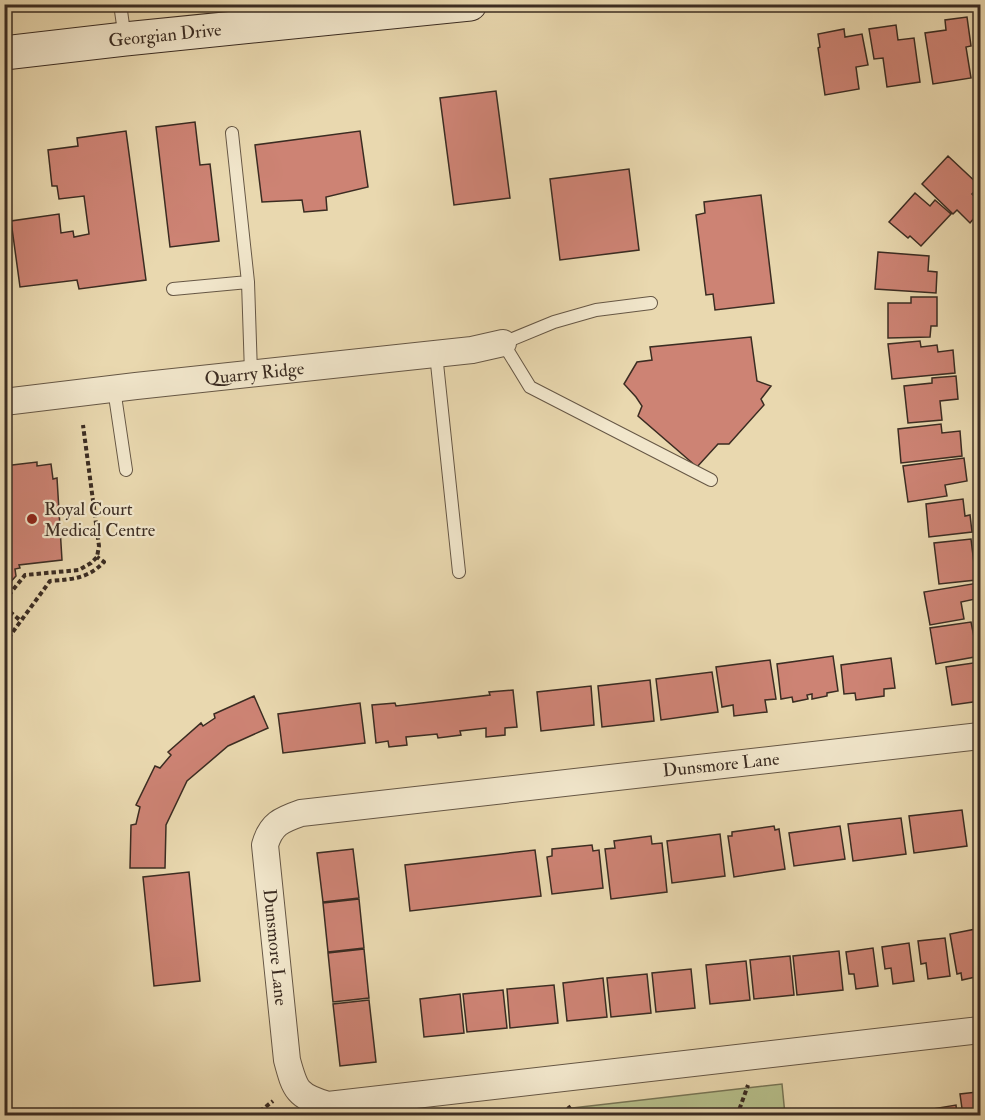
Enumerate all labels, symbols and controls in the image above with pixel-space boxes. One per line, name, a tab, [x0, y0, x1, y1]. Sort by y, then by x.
street label: Georgian Drive	[107, 18, 223, 52]
street label: Quarry Ridge	[203, 357, 306, 390]
place label: Royal Court Medical Centre	[44, 498, 156, 542]
marker: Royal Court Medical Centre	[25, 512, 39, 526]
street label: Dunsmore Lane	[662, 747, 781, 783]
street label: Dunsmore Lane	[258, 888, 293, 1007]

